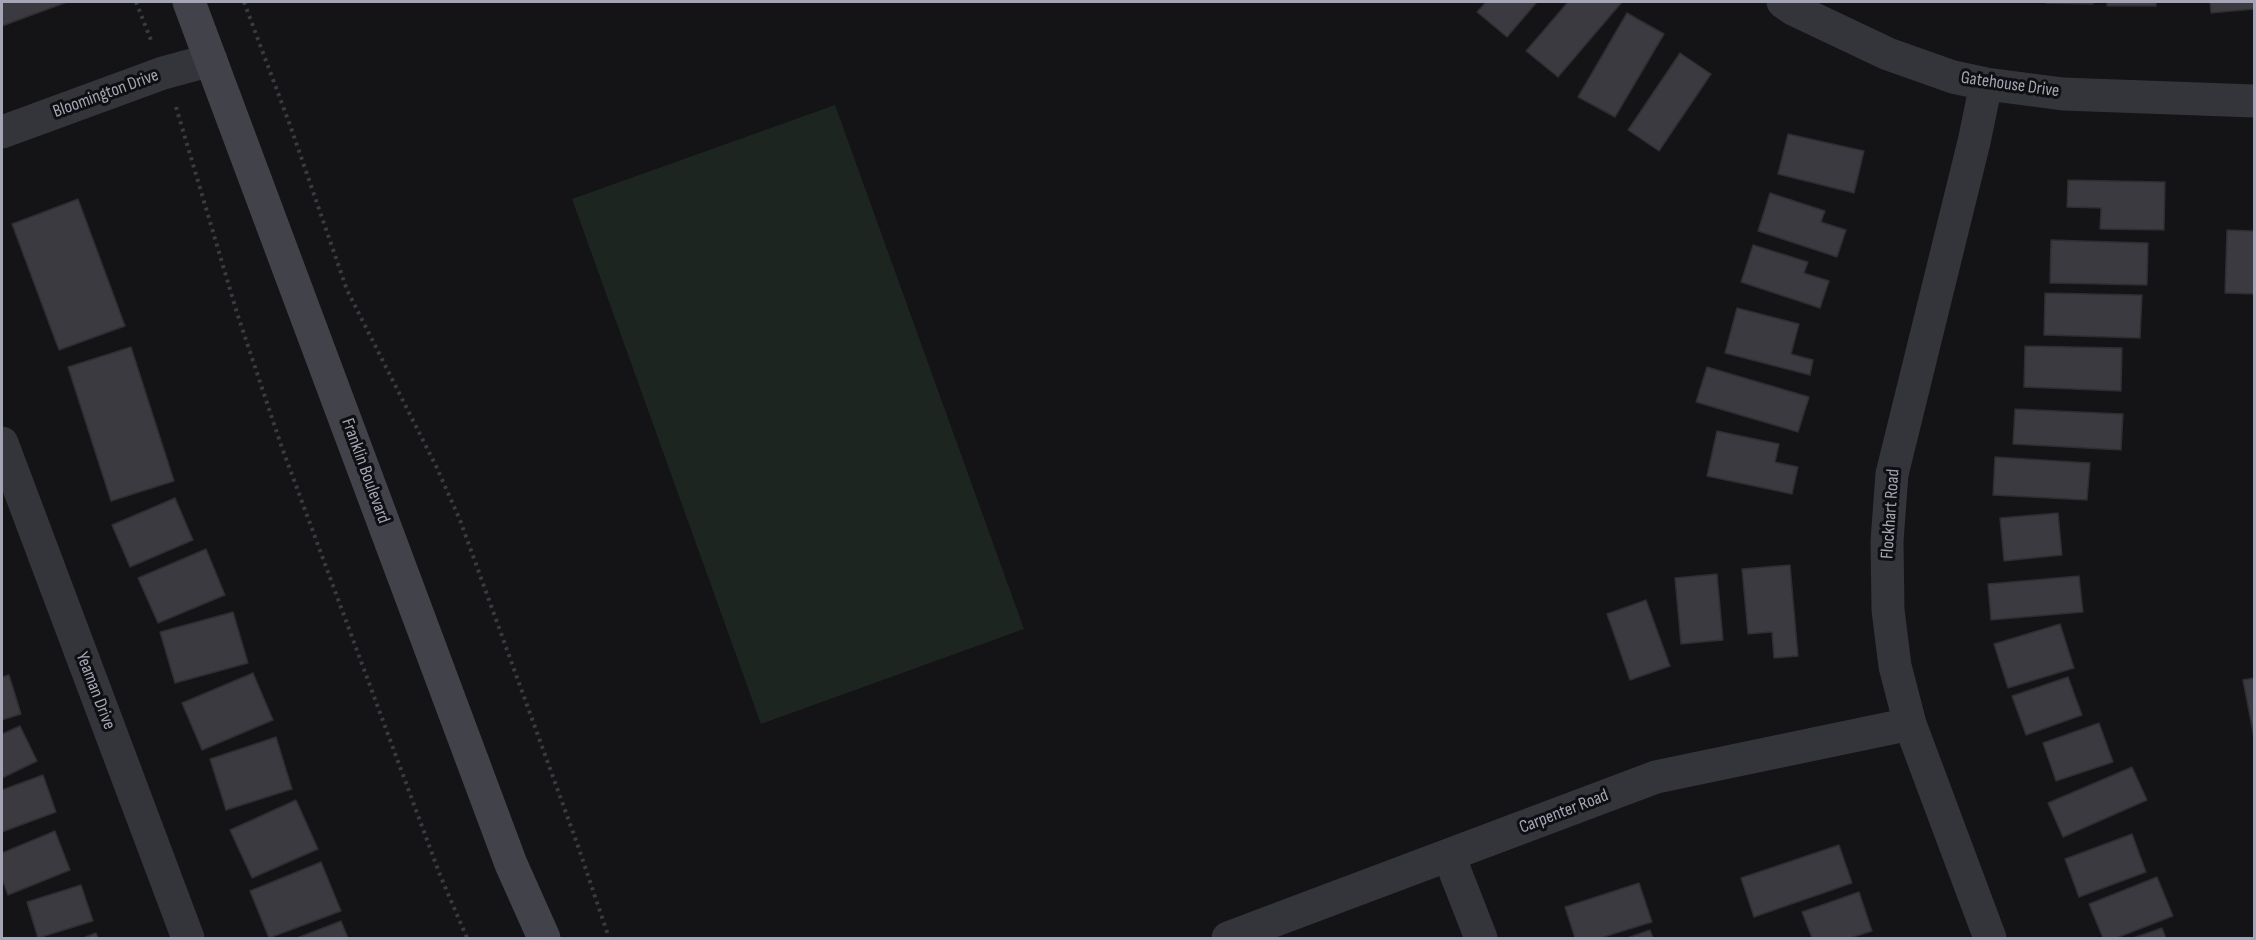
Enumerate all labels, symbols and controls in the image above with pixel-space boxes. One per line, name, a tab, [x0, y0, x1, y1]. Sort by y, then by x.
street label: Bloomington Drive	[50, 65, 162, 123]
street label: Gatehouse Drive	[1959, 67, 2061, 103]
street label: Franklin Boulevard	[336, 415, 394, 527]
street label: Flockhart Road	[1877, 468, 1905, 560]
street label: Yeaman Drive	[70, 649, 120, 733]
street label: Carpenter Road	[1516, 785, 1612, 839]

